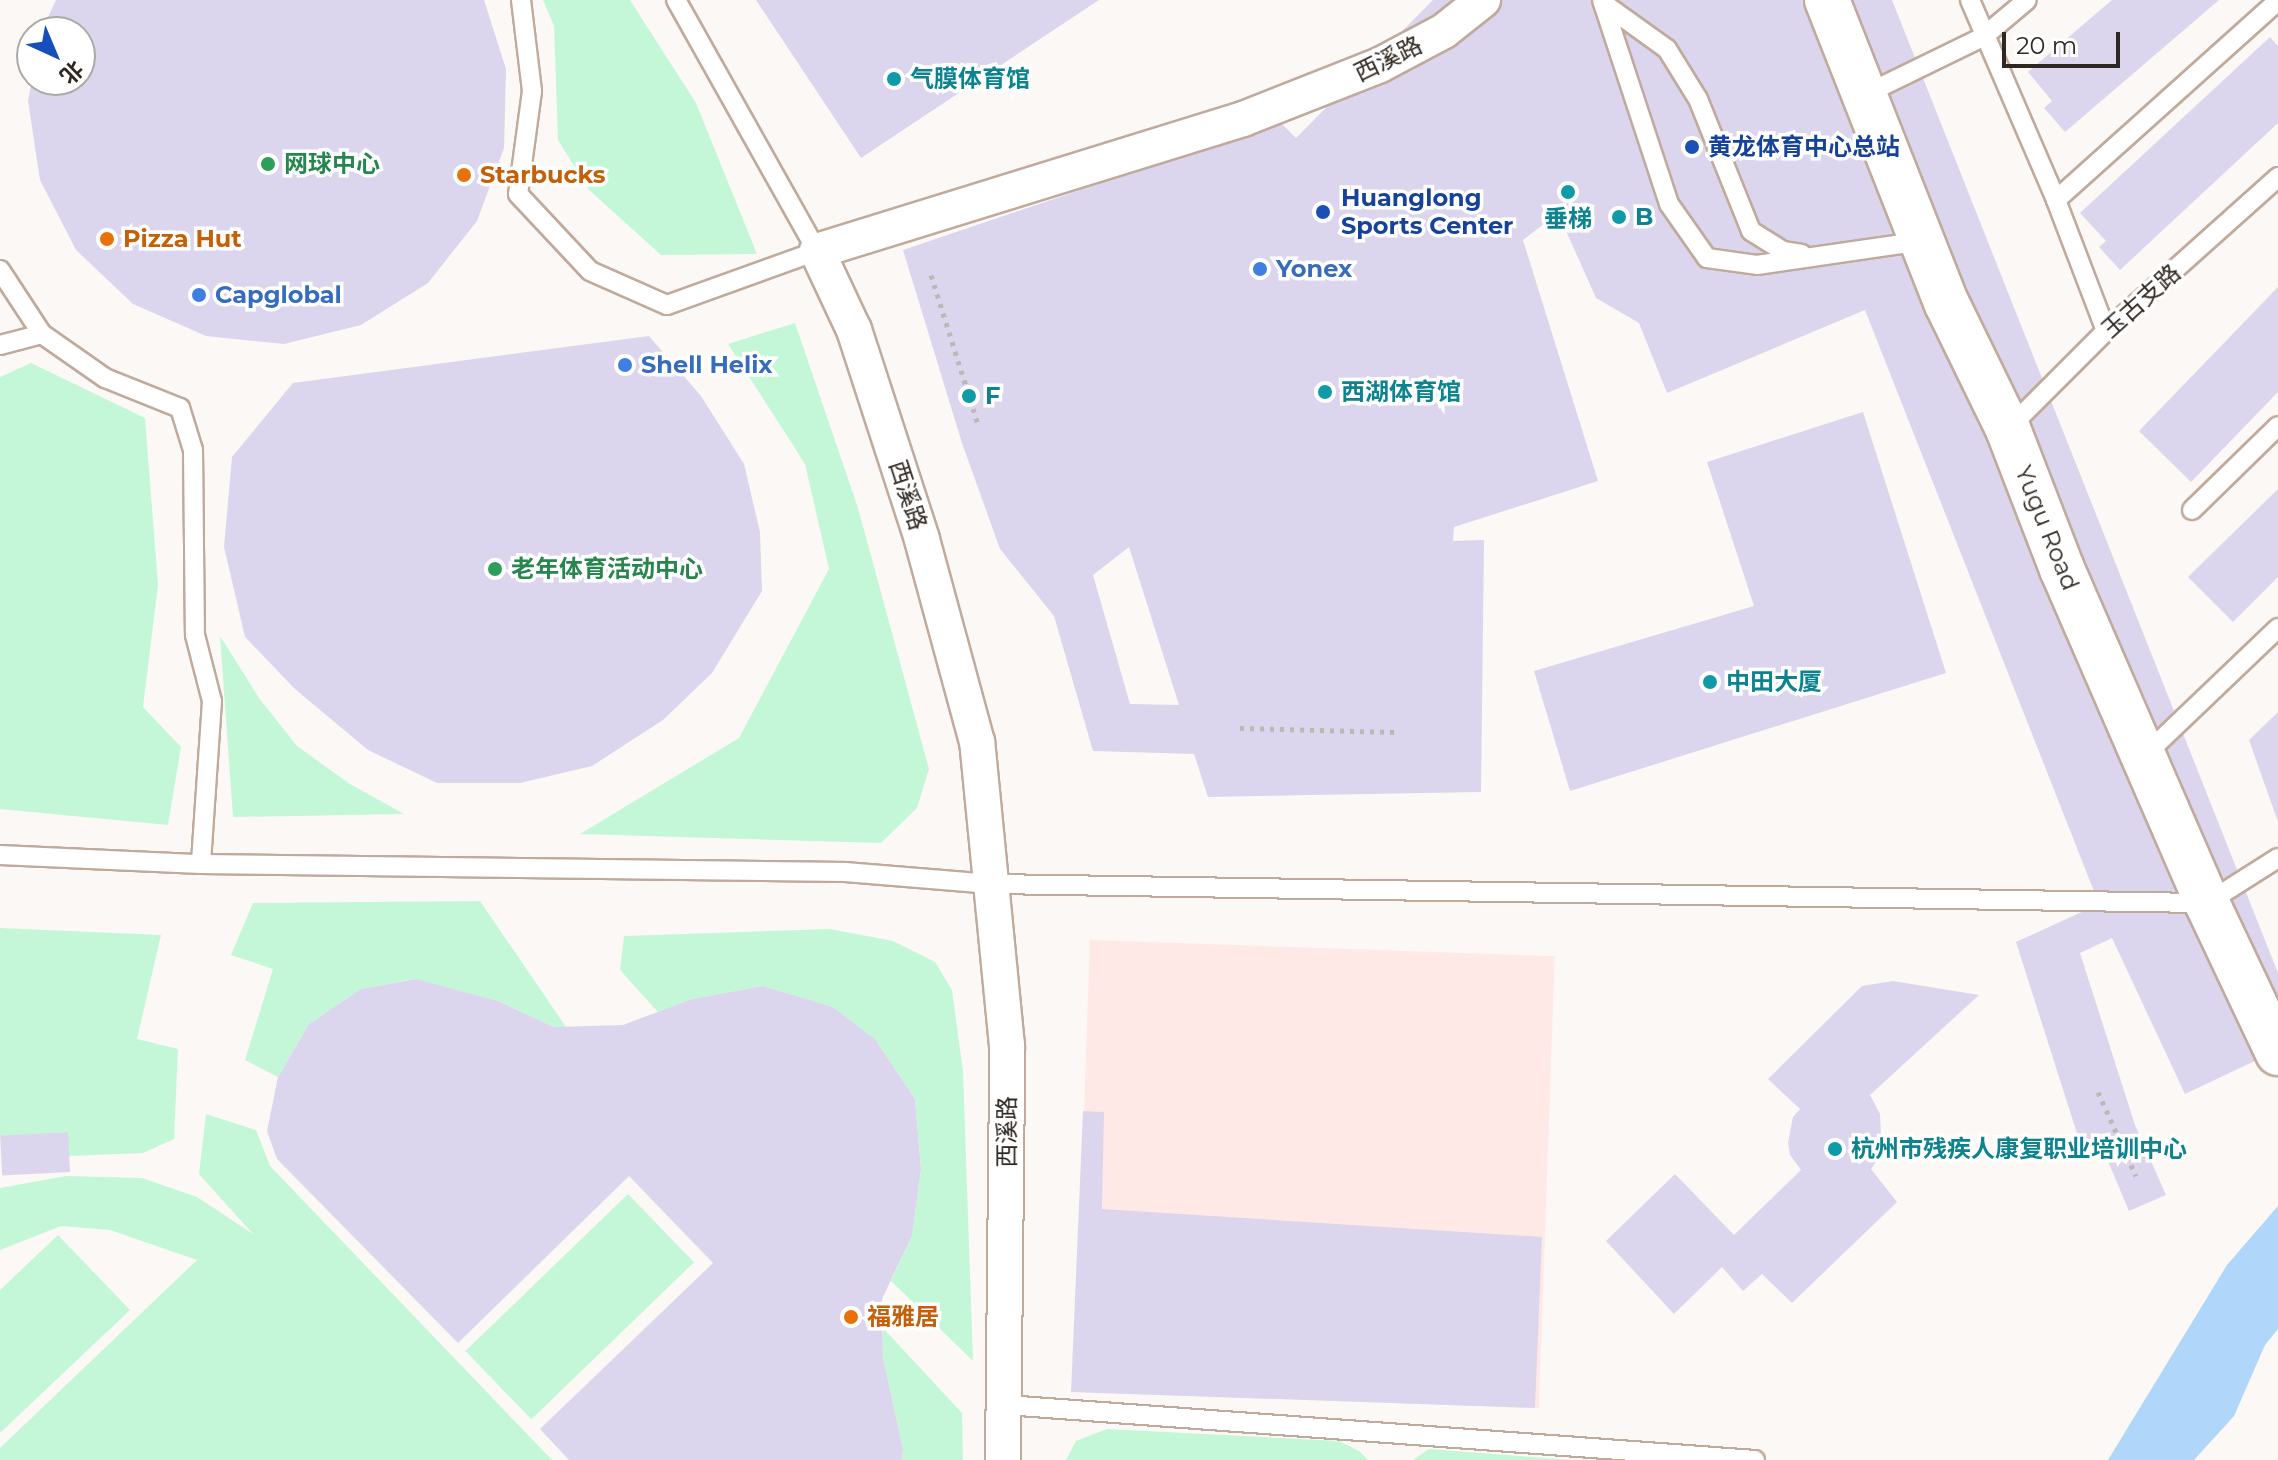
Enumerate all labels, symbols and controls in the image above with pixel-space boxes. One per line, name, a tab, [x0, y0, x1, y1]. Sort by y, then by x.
north arrow	[16, 16, 96, 96]
scale bar	[2006, 16, 2124, 66]
street label: 西溪路	[1349, 30, 1427, 88]
text: 20 m	[2016, 31, 2077, 60]
text: 北	[54, 55, 89, 90]
place label: 气膜体育馆	[910, 65, 1030, 93]
marker: 气膜体育馆	[885, 70, 903, 88]
place label: 黄龙体育中心总站	[1708, 133, 1900, 161]
marker: 黄龙体育中心总站	[1683, 138, 1701, 156]
place label: 网球中心	[284, 150, 380, 178]
marker: 网球中心	[259, 155, 277, 173]
place label: Starbucks	[480, 161, 606, 189]
marker: Starbucks	[455, 166, 473, 184]
marker: 垂梯	[1559, 183, 1577, 201]
place label: Huanglong Sports Center	[1341, 184, 1513, 240]
marker: Huanglong Sports Center	[1312, 201, 1334, 223]
place label: B	[1635, 203, 1653, 231]
place label: 垂梯	[1544, 205, 1592, 233]
marker: B	[1610, 208, 1628, 226]
place label: Pizza Hut	[123, 225, 242, 253]
marker: Pizza Hut	[98, 230, 116, 248]
place label: Yonex	[1276, 255, 1352, 283]
street label: 玉古支路	[2096, 258, 2186, 344]
marker: Yonex	[1251, 260, 1269, 278]
place label: Capglobal	[215, 281, 342, 309]
marker: Capglobal	[190, 286, 208, 304]
place label: Shell Helix	[641, 351, 773, 379]
marker: Shell Helix	[616, 356, 634, 374]
place label: 西湖体育馆	[1341, 378, 1461, 406]
place label: F	[985, 382, 1000, 410]
marker: 西湖体育馆	[1316, 383, 1334, 401]
marker: F	[960, 387, 978, 405]
street label: 西溪路	[883, 456, 933, 534]
street label: Yugu Road	[2009, 461, 2085, 595]
place label: 老年体育活动中心	[511, 555, 703, 583]
marker: 老年体育活动中心	[486, 560, 504, 578]
place label: 中田大厦	[1726, 668, 1822, 696]
marker: 中田大厦	[1701, 673, 1719, 691]
street label: 西溪路	[993, 1096, 1021, 1168]
place label: 杭州市残疾人康复职业培训中心	[1851, 1135, 2187, 1163]
marker: 杭州市残疾人康复职业培训中心	[1826, 1140, 1844, 1158]
place label: 福雅居	[867, 1303, 939, 1331]
marker: 福雅居	[842, 1308, 860, 1326]

